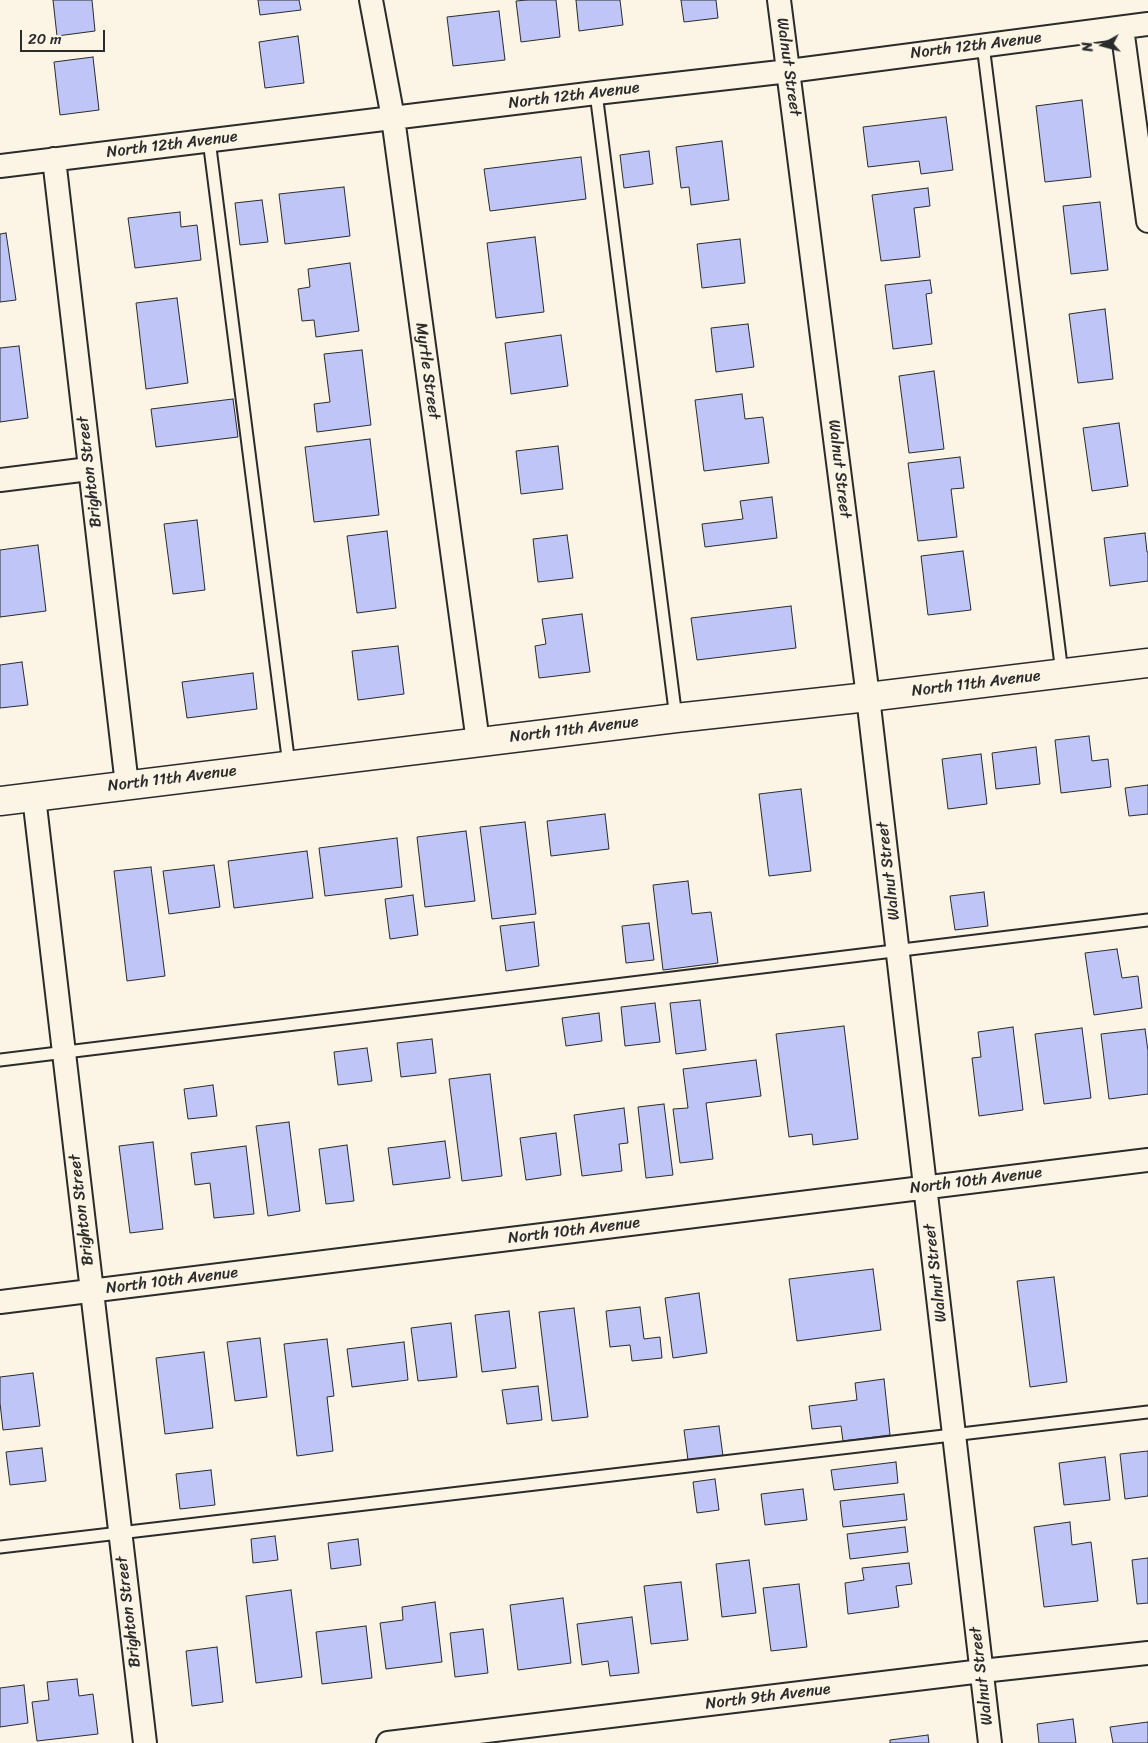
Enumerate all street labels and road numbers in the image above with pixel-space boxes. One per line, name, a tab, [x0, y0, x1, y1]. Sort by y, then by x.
street label: Walnut Street	[772, 17, 804, 117]
street label: North 12th Avenue	[909, 28, 1043, 64]
street label: North 12th Avenue	[507, 78, 641, 114]
street label: North 12th Avenue	[105, 127, 239, 163]
street label: Myrtle Street	[411, 321, 443, 421]
street label: Brighton Street	[74, 415, 106, 529]
street label: Walnut Street	[823, 419, 855, 519]
street label: North 11th Avenue	[910, 667, 1042, 701]
street label: North 11th Avenue	[508, 713, 640, 747]
street label: North 11th Avenue	[106, 762, 238, 796]
street label: Walnut Street	[873, 821, 905, 921]
street label: Brighton Street	[66, 1153, 98, 1267]
street label: North 10th Avenue	[909, 1163, 1043, 1199]
street label: North 10th Avenue	[507, 1213, 641, 1249]
street label: Walnut Street	[920, 1223, 952, 1323]
street label: North 10th Avenue	[105, 1263, 239, 1299]
street label: Brighton Street	[113, 1555, 145, 1669]
street label: Walnut Street	[966, 1626, 998, 1726]
street label: North 9th Avenue	[704, 1680, 832, 1714]

